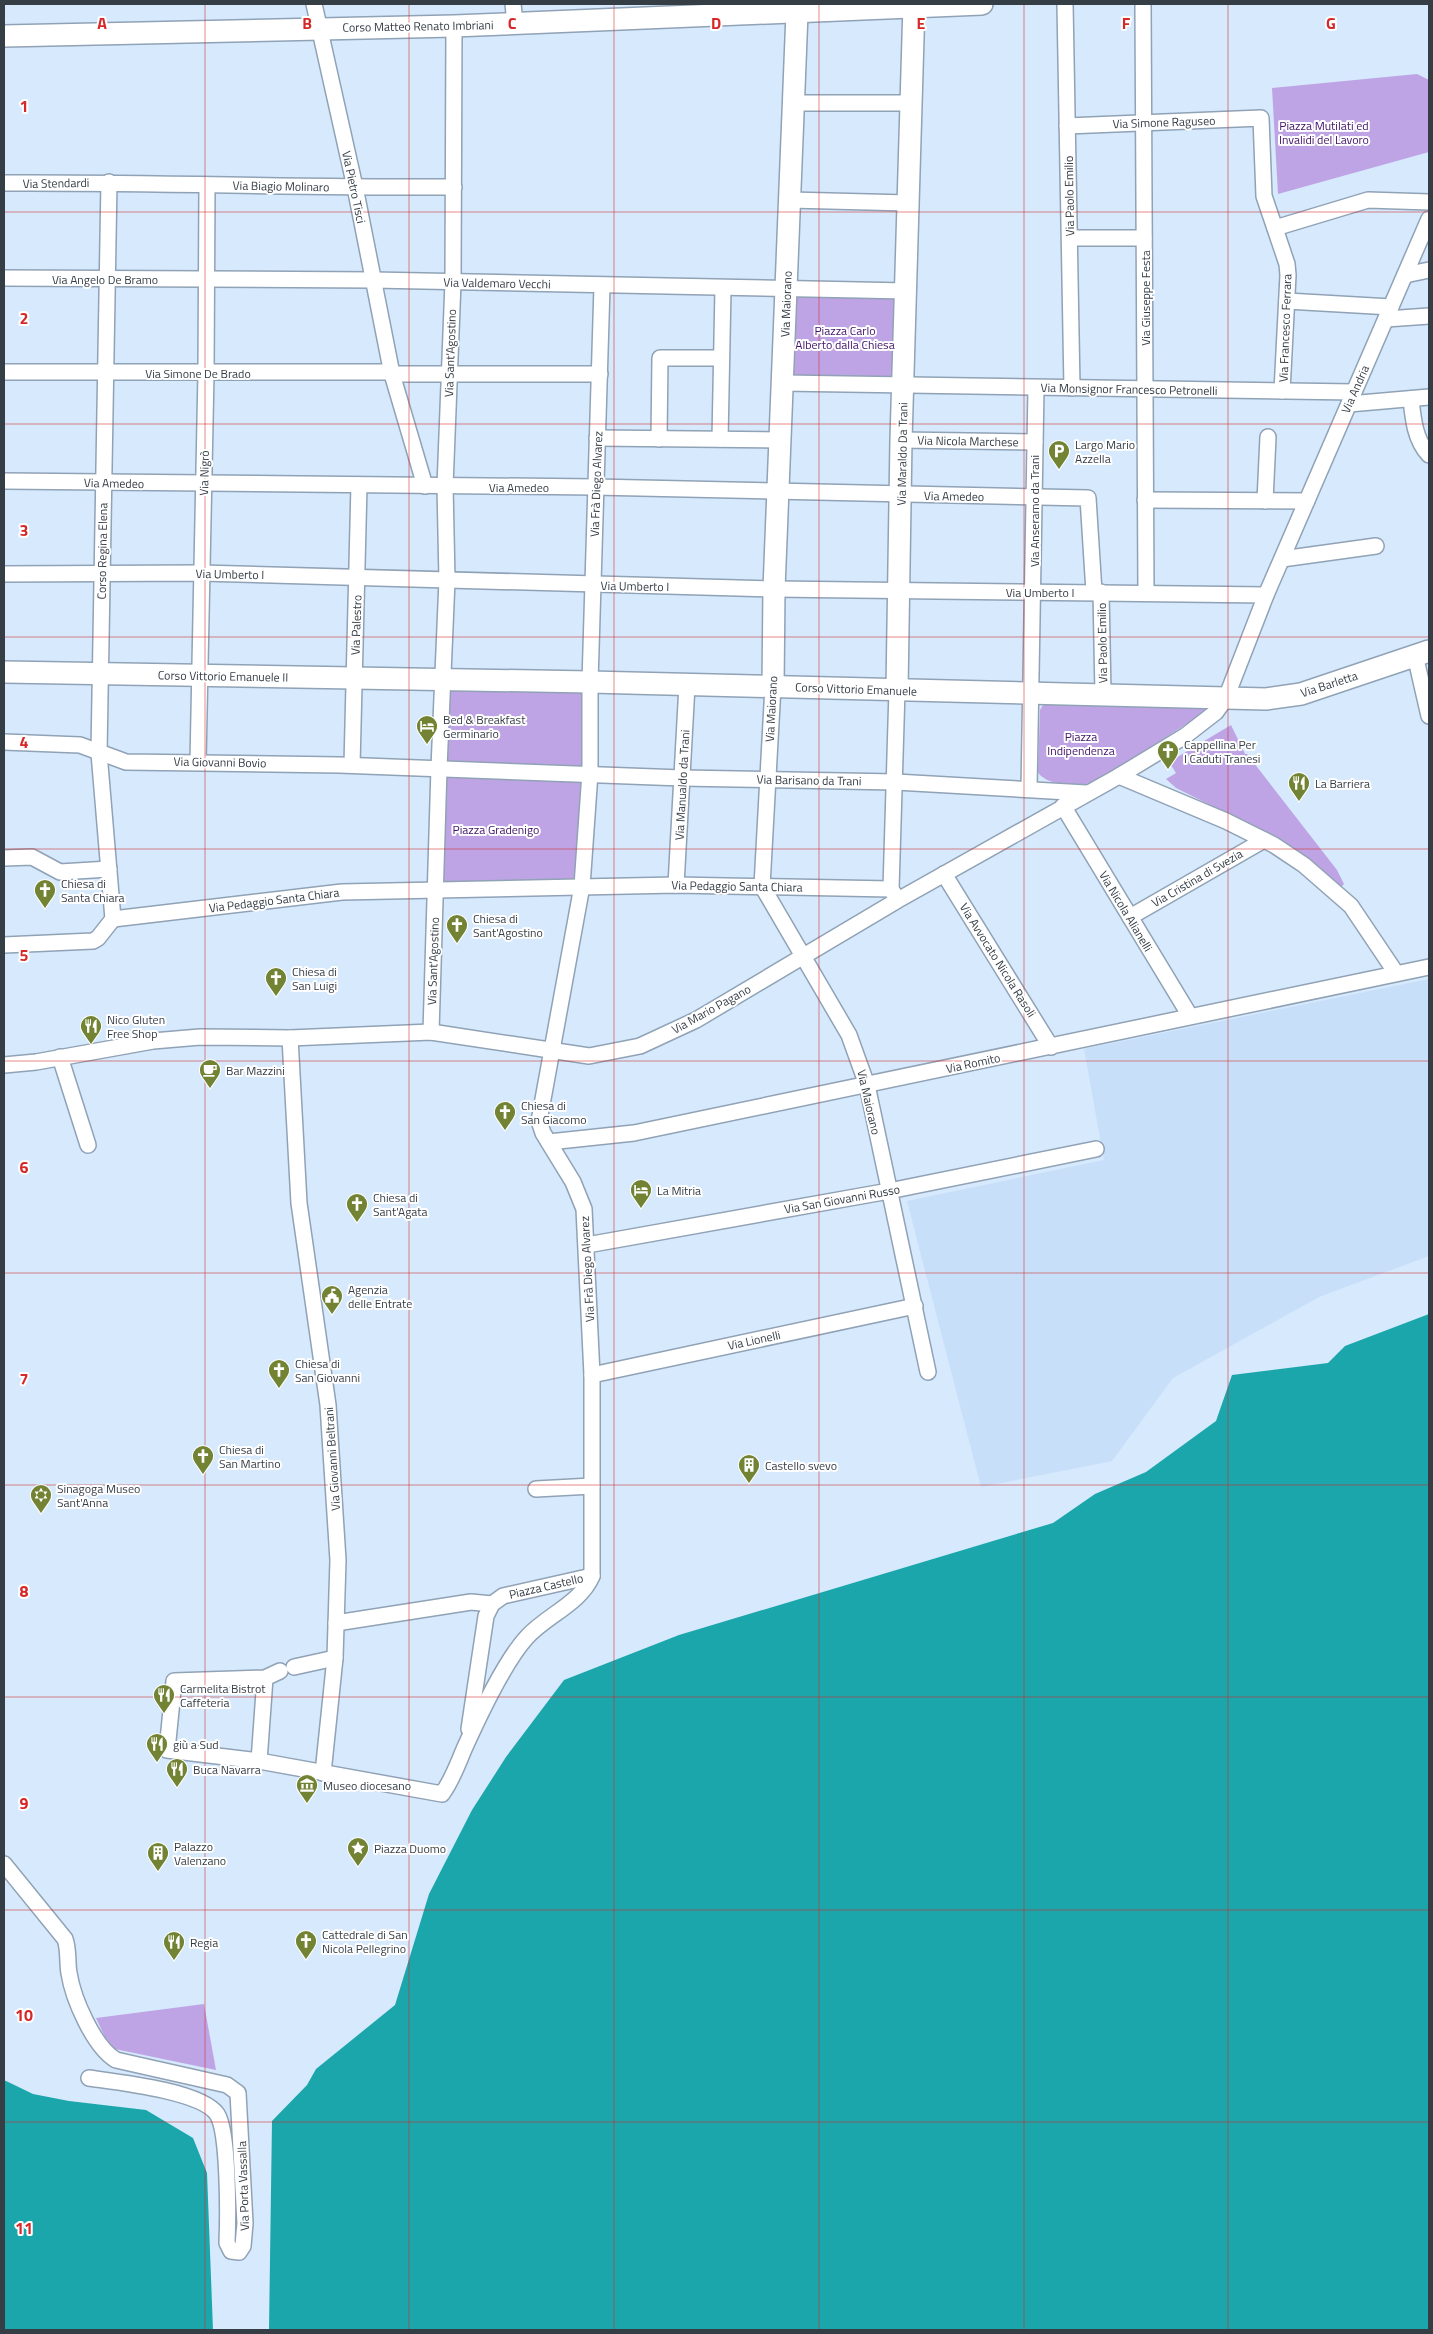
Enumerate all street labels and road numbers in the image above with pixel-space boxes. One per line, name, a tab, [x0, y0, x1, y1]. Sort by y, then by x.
street label: Corso Matteo Renato Imbriani	[342, 15, 494, 37]
street label: Via Simone Raguseo	[1112, 111, 1216, 133]
street label: Via Pietro Tisci	[337, 149, 371, 225]
street label: Via Paolo Emilio	[1059, 156, 1079, 236]
street label: Via Stendardi	[22, 173, 90, 193]
street label: Via Biagio Molinaro	[233, 176, 329, 196]
street label: Via Giuseppe Festa	[1136, 250, 1155, 346]
street label: Via Angelo De Bramo	[52, 270, 158, 289]
street label: Via Maiorano	[775, 271, 797, 337]
street label: Via Valdemaro Vecchi	[443, 273, 551, 293]
street label: Via Francesco Ferrara	[1274, 273, 1296, 383]
street label: Via Sant'Agostino	[439, 309, 461, 397]
street label: Via Andria	[1336, 362, 1374, 416]
street label: Via Simone De Brado	[145, 364, 251, 383]
street label: Via Monsignor Francesco Petronelli	[1040, 378, 1218, 400]
street label: Via Maraldo Da Trani	[892, 402, 912, 506]
street label: Via Frà Diego Alvarez	[585, 431, 607, 537]
street label: Via Nicola Marchese	[917, 431, 1019, 451]
street label: Via Nigrò	[194, 450, 214, 496]
street label: Via Anseramo da Trani	[1025, 455, 1044, 567]
street label: Via Amedeo	[84, 473, 144, 493]
street label: Via Amedeo	[489, 478, 549, 497]
street label: Via Amedeo	[924, 486, 984, 506]
street label: Corso Regina Elena	[92, 503, 112, 599]
street label: Via Umberto I	[195, 564, 265, 584]
street label: Via Umberto I	[600, 576, 670, 596]
street label: Via Umberto I	[1006, 583, 1074, 602]
street label: Via Palestro	[345, 595, 367, 655]
street label: Via Paolo Emilio	[1092, 603, 1112, 683]
street label: Corso Vittorio Emanuele II	[158, 665, 288, 687]
street label: Via Barletta	[1298, 666, 1360, 702]
street label: Via Maiorano	[760, 675, 782, 743]
street label: Corso Vittorio Emanuele	[795, 677, 917, 701]
street label: Via Manualdo da Trani	[670, 729, 694, 841]
street label: Via Giovanni Bovio	[173, 752, 267, 772]
street label: Via Barisano da Trani	[756, 770, 862, 790]
street label: Via Cristina di Svezia	[1148, 844, 1246, 912]
street label: Via Nicola Alianelli	[1094, 867, 1158, 955]
street label: Via Pedaggio Santa Chiara	[671, 875, 803, 897]
street label: Via Pedaggio Santa Chiara	[208, 883, 340, 917]
street label: Via Avvocato Nicola Rasoli	[955, 899, 1041, 1021]
street label: Via Sant'Agostino	[422, 917, 444, 1005]
street label: Via Mario Pagano	[668, 979, 754, 1039]
street label: Via Romito	[944, 1048, 1002, 1078]
street label: Via Maiorano	[852, 1068, 886, 1136]
street label: Via San Giovanni Russo	[783, 1179, 901, 1219]
street label: Via Frà Diego Alvarez	[575, 1216, 599, 1322]
street label: Via Lionelli	[726, 1325, 782, 1355]
street label: Via Giovanni Beltrani	[319, 1406, 345, 1512]
street label: Piazza Castello	[507, 1568, 585, 1604]
street label: Via Porta Vassalla	[232, 2141, 254, 2231]

